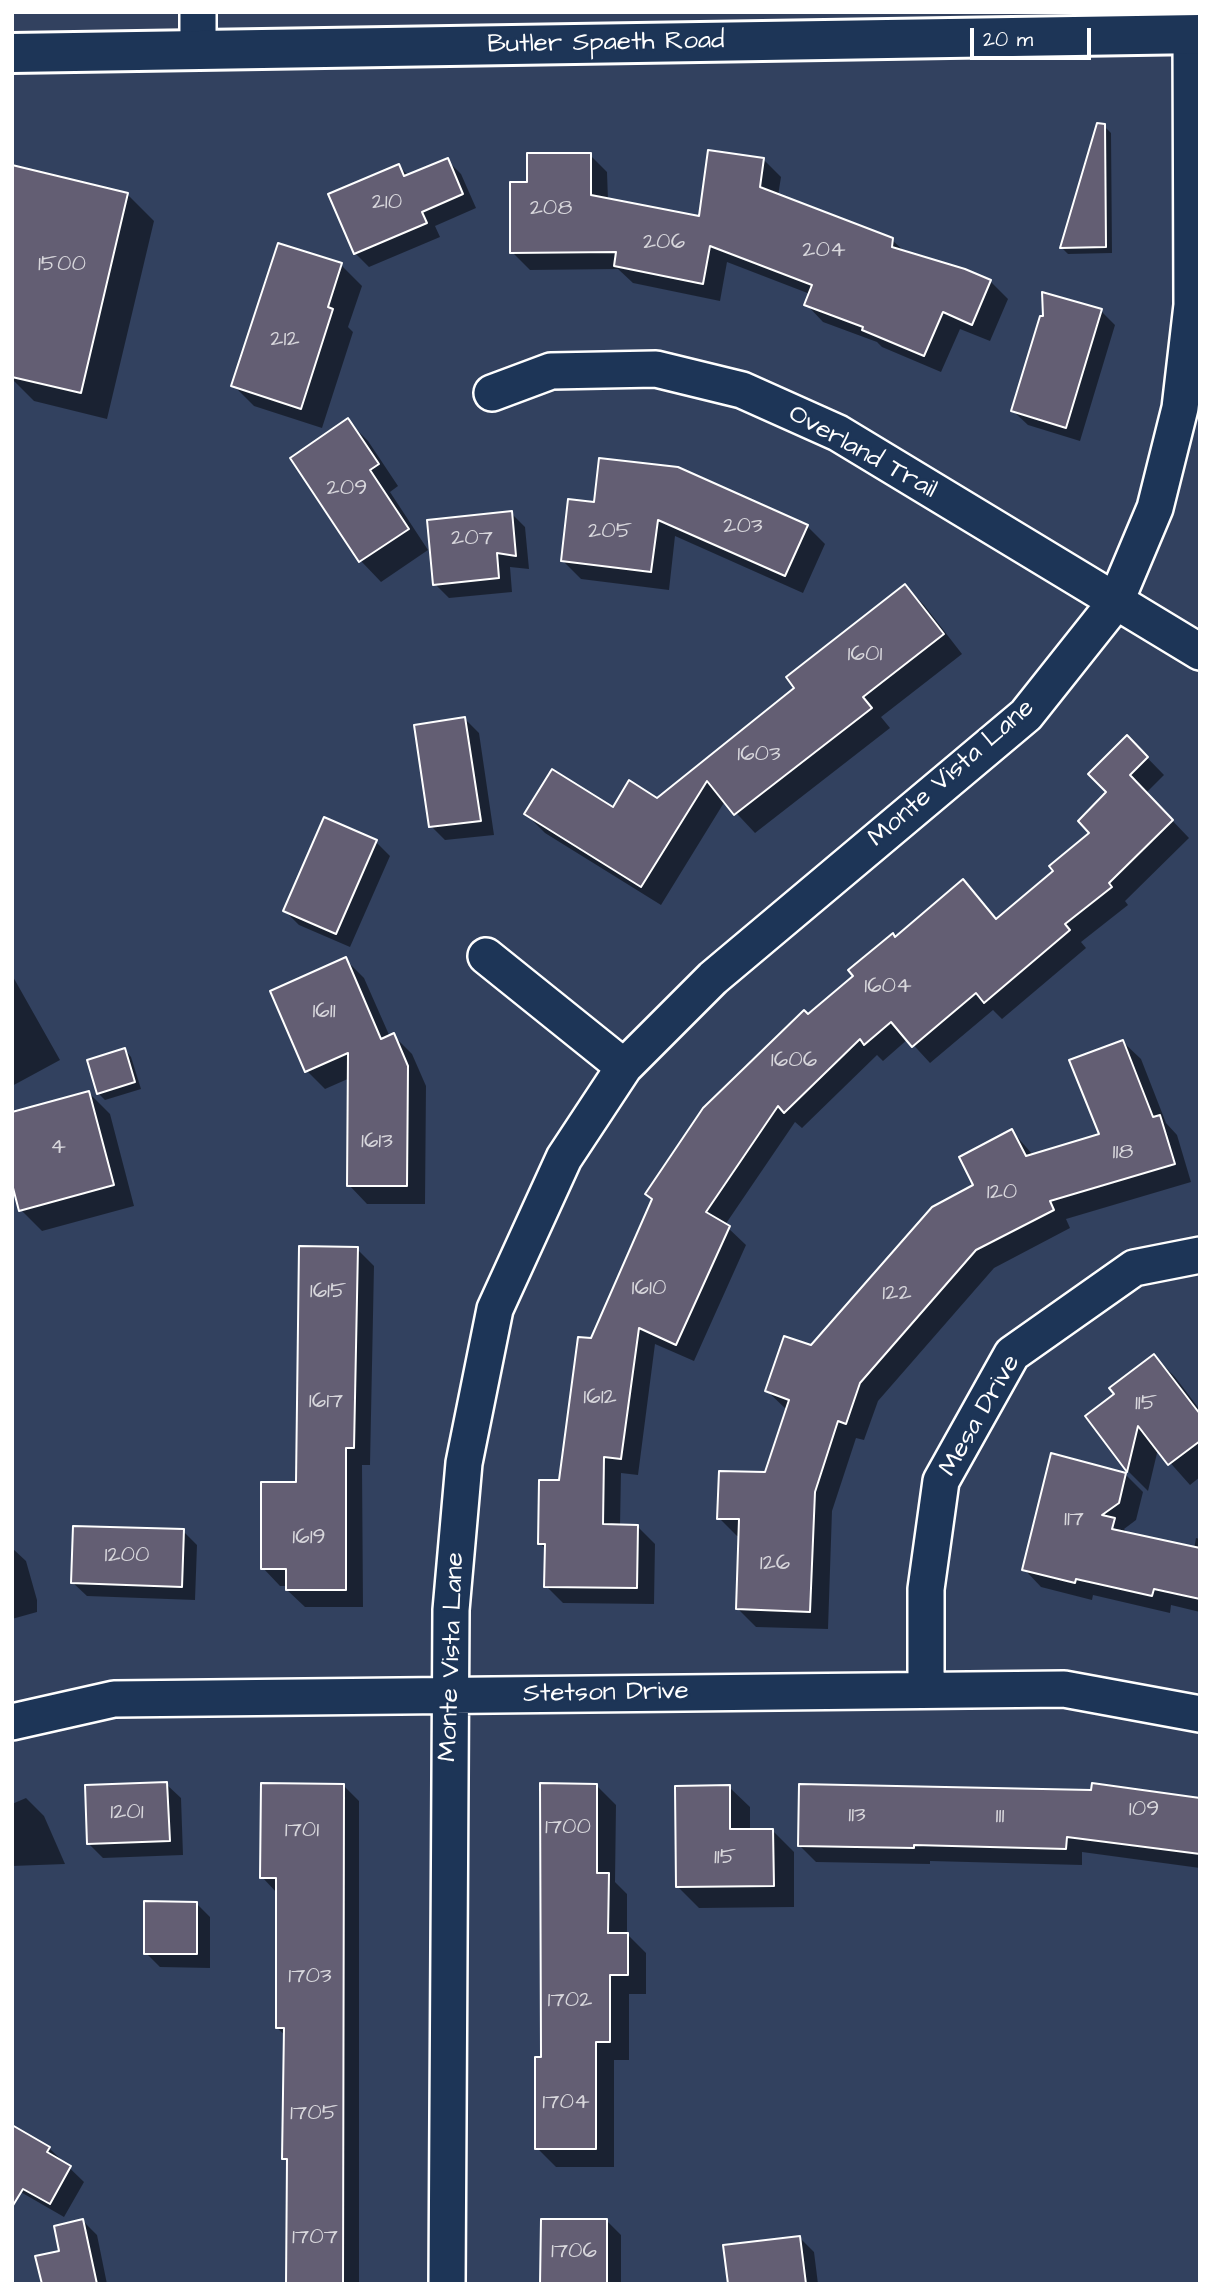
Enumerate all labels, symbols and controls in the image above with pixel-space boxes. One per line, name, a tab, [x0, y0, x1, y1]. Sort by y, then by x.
scale bar	[974, 14, 1095, 58]
text: 20 m	[983, 25, 1033, 54]
street label: Butler Spaeth Road	[487, 26, 725, 62]
house number: 210	[372, 189, 402, 217]
house number: 208	[530, 195, 572, 223]
house number: 206	[643, 229, 685, 257]
house number: 204	[802, 237, 846, 265]
house number: 1500	[38, 251, 86, 279]
house number: 212	[270, 326, 300, 354]
street label: Overland Trail	[782, 399, 942, 507]
house number: 209	[327, 475, 367, 503]
house number: 203	[723, 513, 763, 541]
house number: 205	[588, 518, 632, 546]
house number: 207	[451, 525, 493, 553]
house number: 1601	[848, 641, 882, 669]
street label: Monte Vista Lane	[863, 693, 1041, 855]
house number: 1603	[737, 741, 781, 769]
house number: 1604	[864, 973, 912, 1001]
house number: 1611	[312, 998, 336, 1026]
house number: 1606	[771, 1047, 817, 1075]
house number: 1613	[361, 1128, 393, 1156]
house number: 4	[50, 1134, 66, 1162]
house number: 118	[1113, 1139, 1133, 1167]
house number: 120	[987, 1179, 1017, 1207]
house number: 1610	[632, 1275, 666, 1303]
house number: 1615	[310, 1278, 346, 1306]
house number: 122	[882, 1280, 912, 1308]
street label: Mesa Drive	[934, 1350, 1028, 1482]
house number: 1612	[583, 1384, 617, 1412]
house number: 1617	[309, 1388, 343, 1416]
house number: 115	[1135, 1390, 1157, 1418]
house number: 117	[1064, 1506, 1084, 1534]
house number: 1619	[292, 1524, 326, 1552]
house number: 1200	[104, 1542, 150, 1570]
house number: 126	[760, 1550, 790, 1578]
street label: Monte Vista Lane	[434, 1552, 472, 1762]
street label: Stetson Drive	[523, 1677, 689, 1711]
house number: 109	[1129, 1796, 1159, 1824]
house number: 1201	[110, 1799, 144, 1827]
house number: 113	[848, 1802, 866, 1830]
house number: 111	[996, 1803, 1004, 1831]
house number: 1700	[545, 1814, 591, 1842]
house number: 1701	[285, 1817, 319, 1845]
house number: 115	[714, 1844, 736, 1872]
house number: 1703	[288, 1963, 332, 1991]
house number: 1702	[548, 1987, 592, 2015]
house number: 1704	[542, 2089, 590, 2117]
house number: 1705	[290, 2100, 338, 2128]
house number: 1707	[292, 2224, 338, 2252]
house number: 1706	[551, 2238, 597, 2266]

